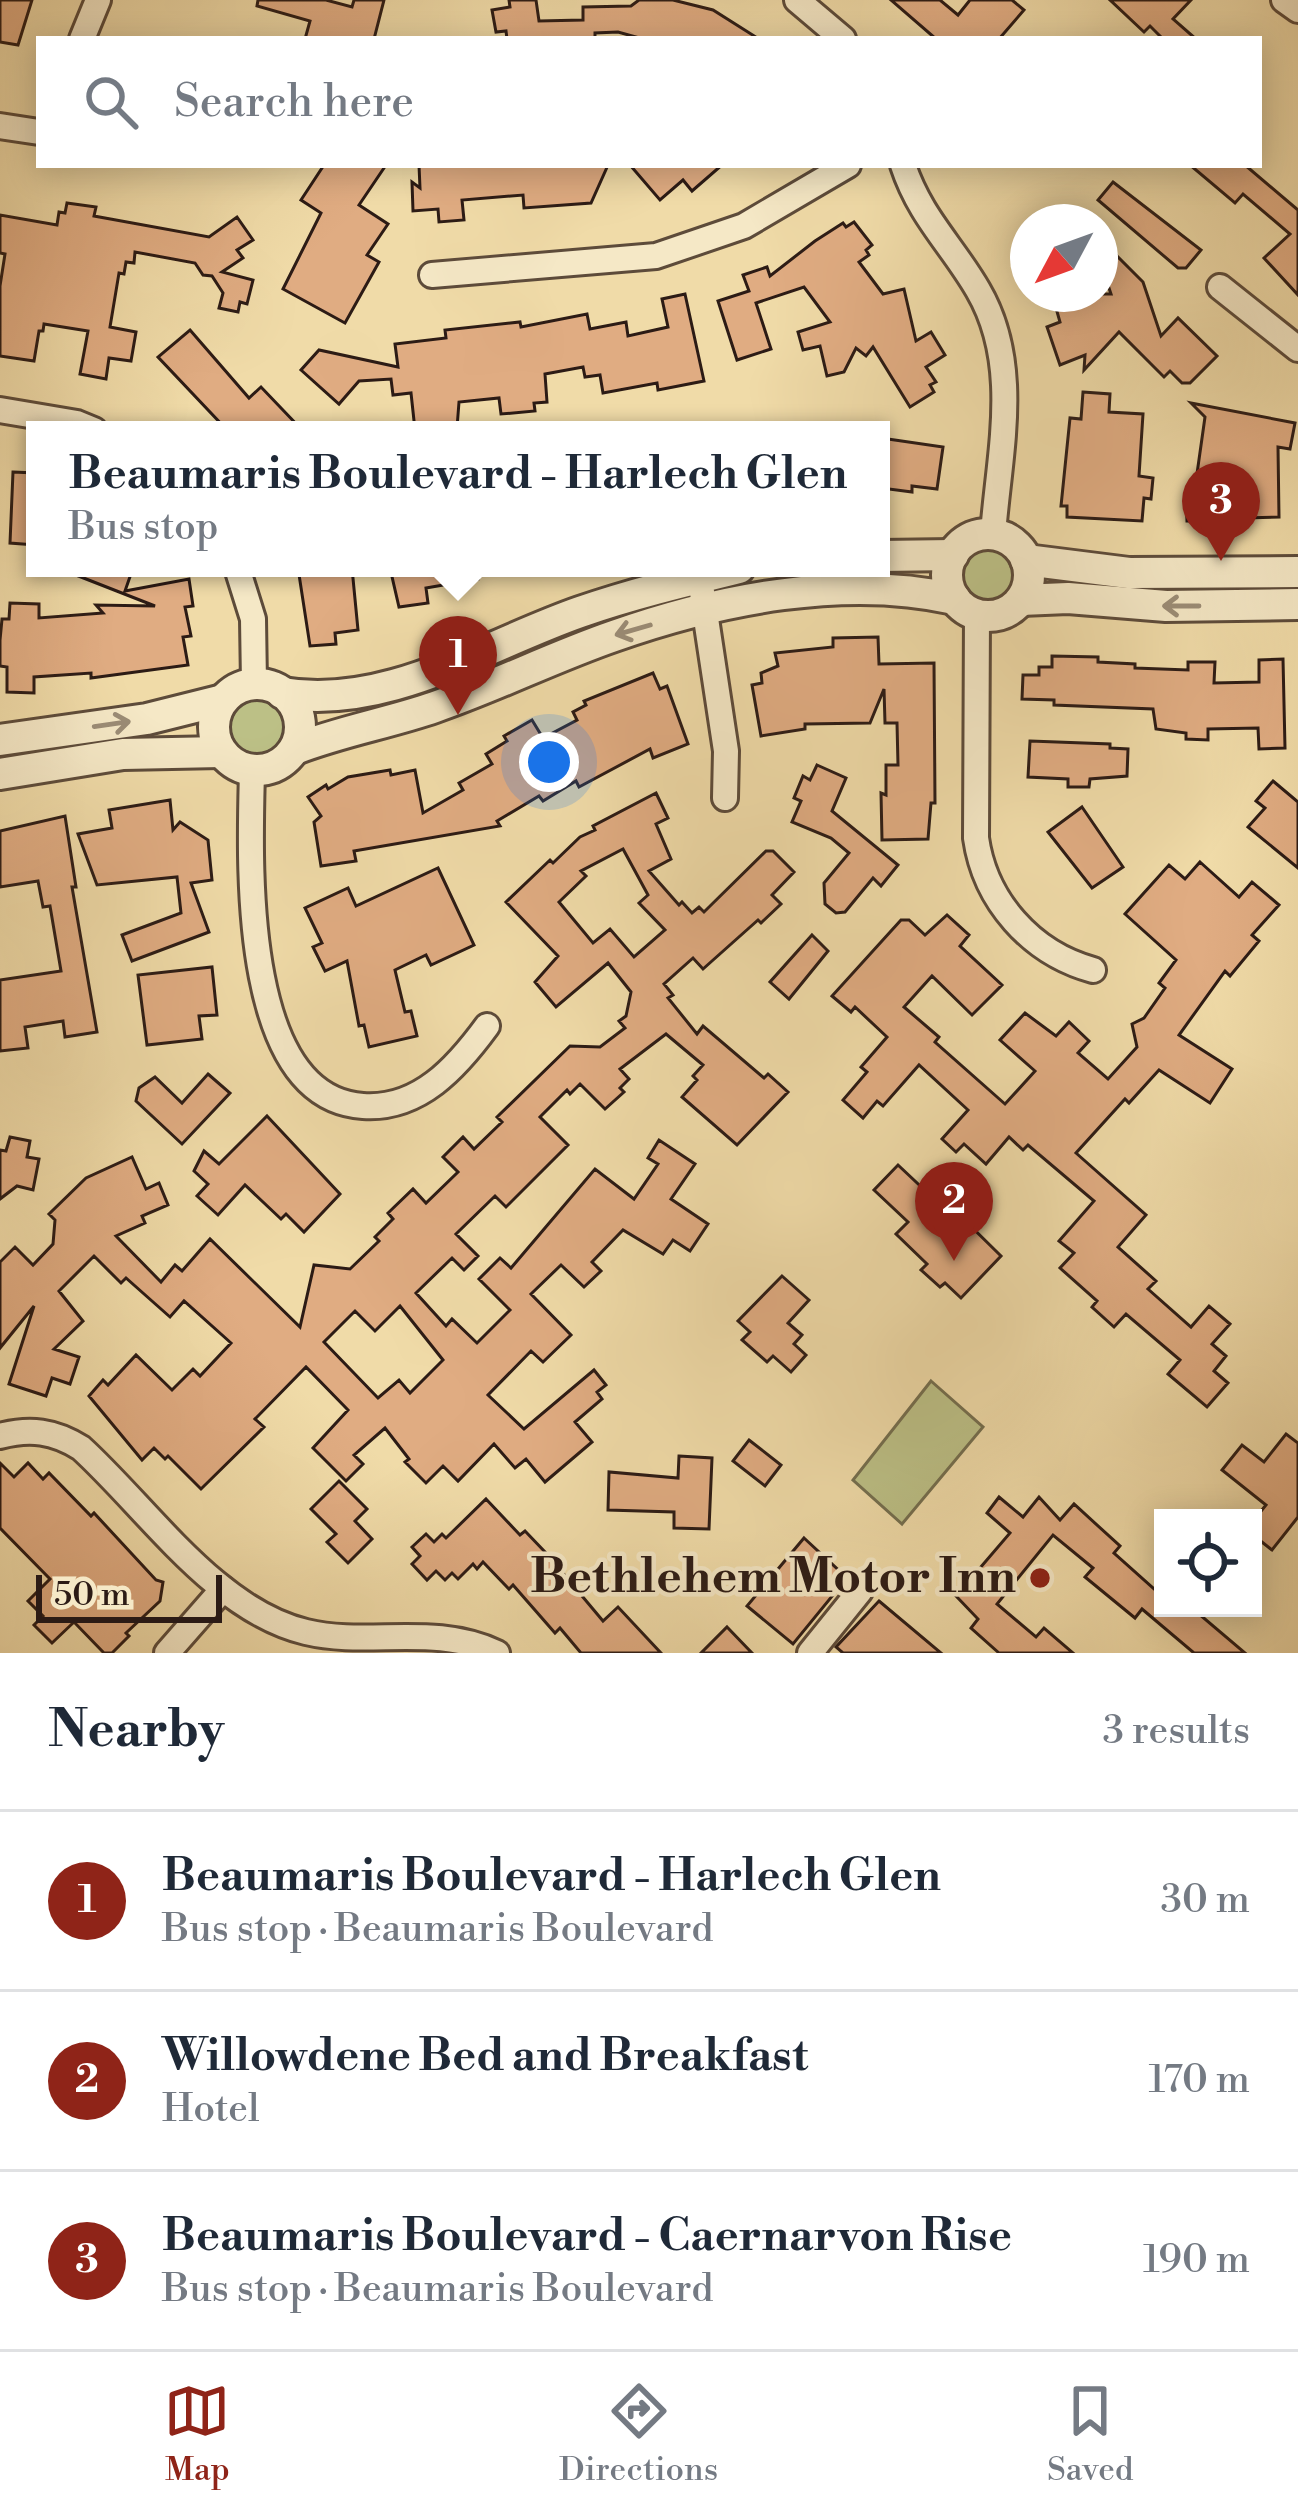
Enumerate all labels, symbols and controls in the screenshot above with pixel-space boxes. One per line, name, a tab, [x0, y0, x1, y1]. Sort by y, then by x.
search box	[36, 36, 1262, 168]
icon: search	[78, 69, 144, 135]
text: Search here	[174, 74, 414, 131]
north arrow	[1010, 204, 1118, 312]
popup	[26, 421, 890, 577]
text: Beaumaris Boulevard - Harlech Glen	[69, 446, 847, 503]
pin: 3	[1182, 462, 1260, 561]
text: Bus stop	[69, 503, 219, 552]
one-way arrow	[1162, 595, 1201, 617]
pin: 1	[419, 616, 497, 715]
one-way arrow	[615, 621, 653, 643]
one-way arrow	[92, 712, 131, 735]
your location	[519, 732, 579, 792]
pin: 2	[915, 1162, 993, 1261]
map controls	[1154, 1509, 1262, 1617]
button: locate	[1154, 1509, 1262, 1617]
place label: Bethlehem Motor Inn	[530, 1548, 1016, 1608]
marker: Bethlehem Motor Inn	[1027, 1565, 1053, 1591]
scale bar	[36, 1569, 222, 1622]
text: 50 m	[54, 1575, 130, 1616]
text: Nearby	[48, 1699, 224, 1763]
text: 3 results	[1102, 1707, 1250, 1756]
text: Beaumaris Boulevard - Harlech Glen	[162, 1848, 941, 1905]
text: 1	[78, 1876, 96, 1925]
text: 30 m	[1160, 1876, 1250, 1925]
text: Bus stop · Beaumaris Boulevard	[162, 1905, 713, 1954]
text: Willowdene Bed and Breakfast	[162, 2028, 808, 2085]
text: 2	[75, 2056, 99, 2105]
text: 170 m	[1148, 2056, 1250, 2105]
text: Hotel	[162, 2085, 260, 2134]
text: Beaumaris Boulevard - Caernarvon Rise	[162, 2208, 1012, 2265]
text: 3	[75, 2236, 99, 2285]
text: 190 m	[1143, 2236, 1250, 2285]
text: Bus stop · Beaumaris Boulevard	[162, 2265, 713, 2314]
tab: Map	[164, 2378, 230, 2491]
tab: Directions	[559, 2378, 718, 2491]
tab: Saved	[1047, 2378, 1134, 2491]

